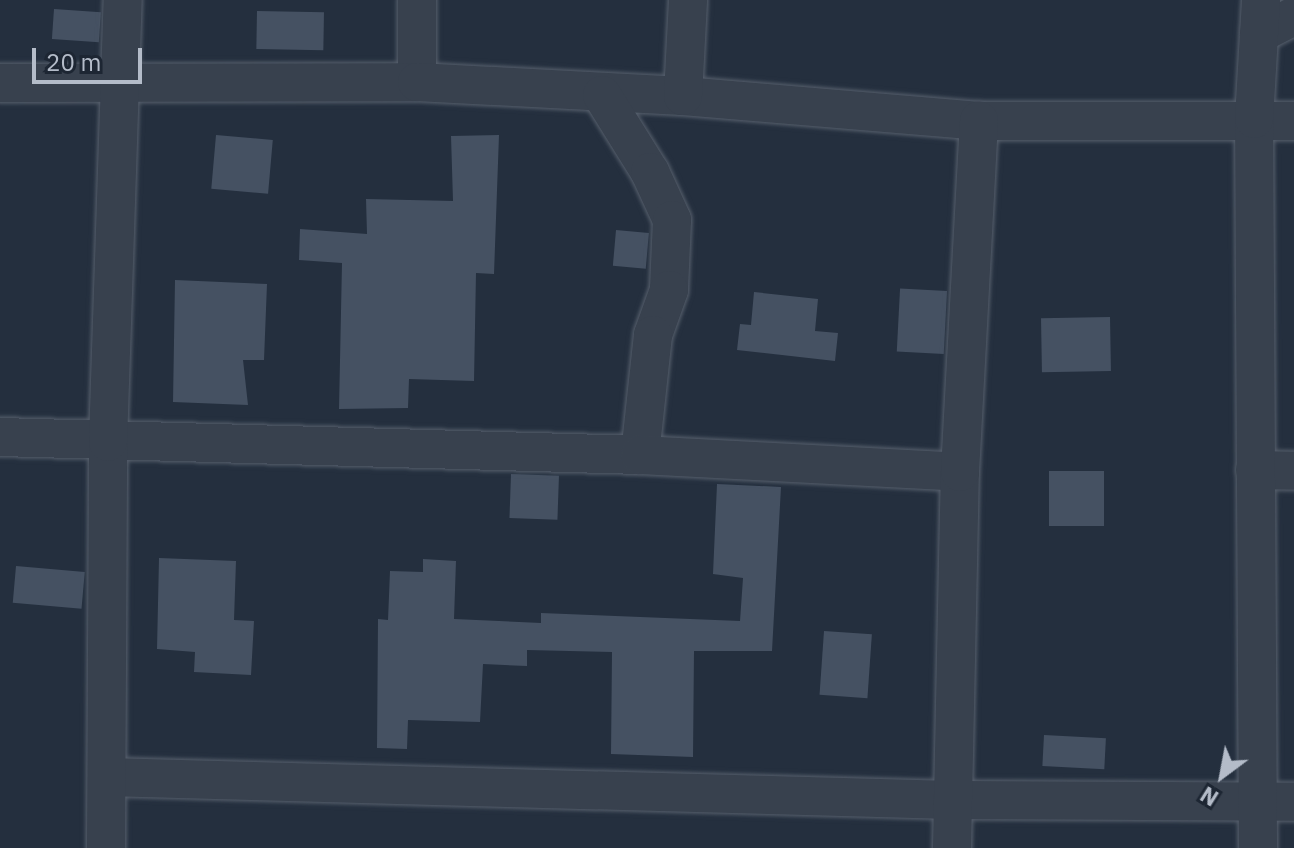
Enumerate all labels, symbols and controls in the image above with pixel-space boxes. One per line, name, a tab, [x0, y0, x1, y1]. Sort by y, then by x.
scale bar	[36, 32, 146, 82]
text: 20 m	[46, 46, 101, 78]
north arrow	[1182, 736, 1262, 816]
text: N	[1195, 780, 1223, 813]

